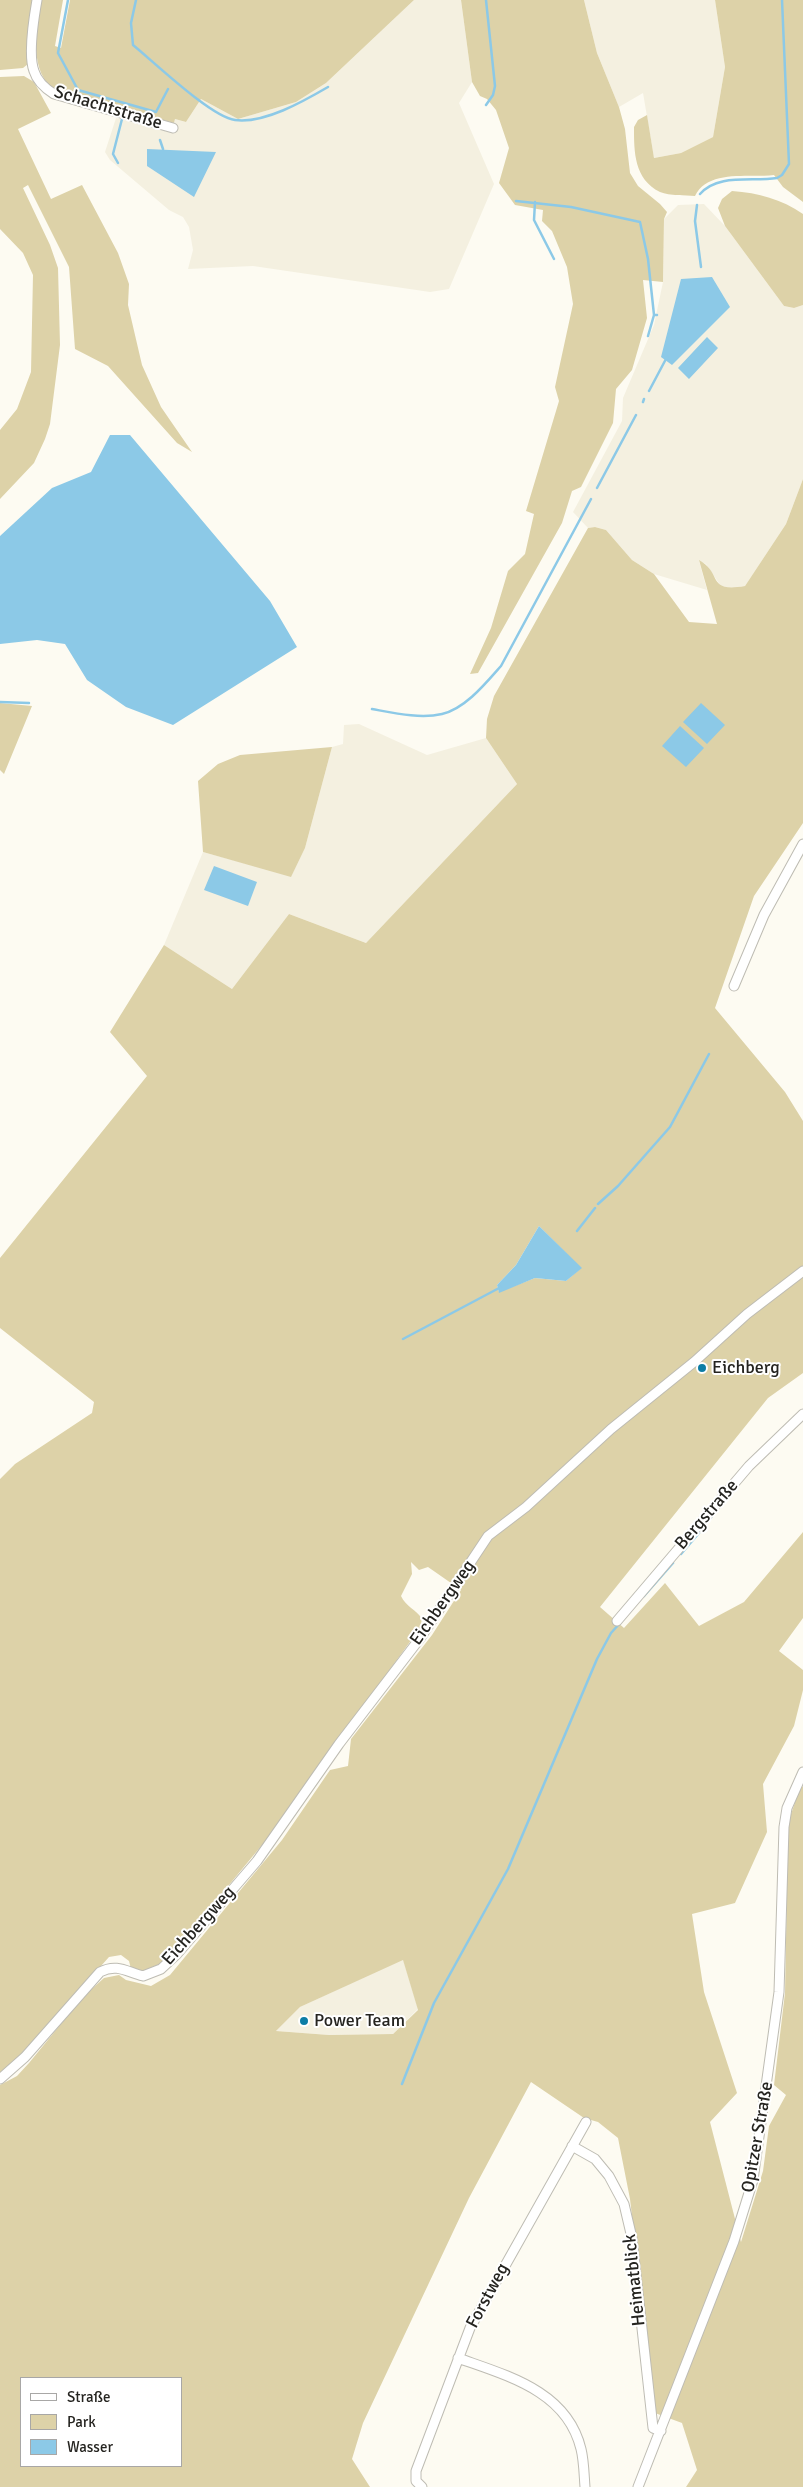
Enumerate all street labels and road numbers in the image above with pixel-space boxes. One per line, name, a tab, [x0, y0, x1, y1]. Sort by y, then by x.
street label: Schachtstraße	[51, 81, 165, 135]
street label: Bergstraße	[671, 1475, 743, 1555]
street label: Eichbergweg	[406, 1556, 480, 1650]
street label: Eichbergweg	[158, 1882, 240, 1970]
street label: Opitzer Straße	[738, 2080, 778, 2194]
street label: Heimatblick	[619, 2233, 651, 2327]
street label: Forstweg	[462, 2260, 514, 2332]

